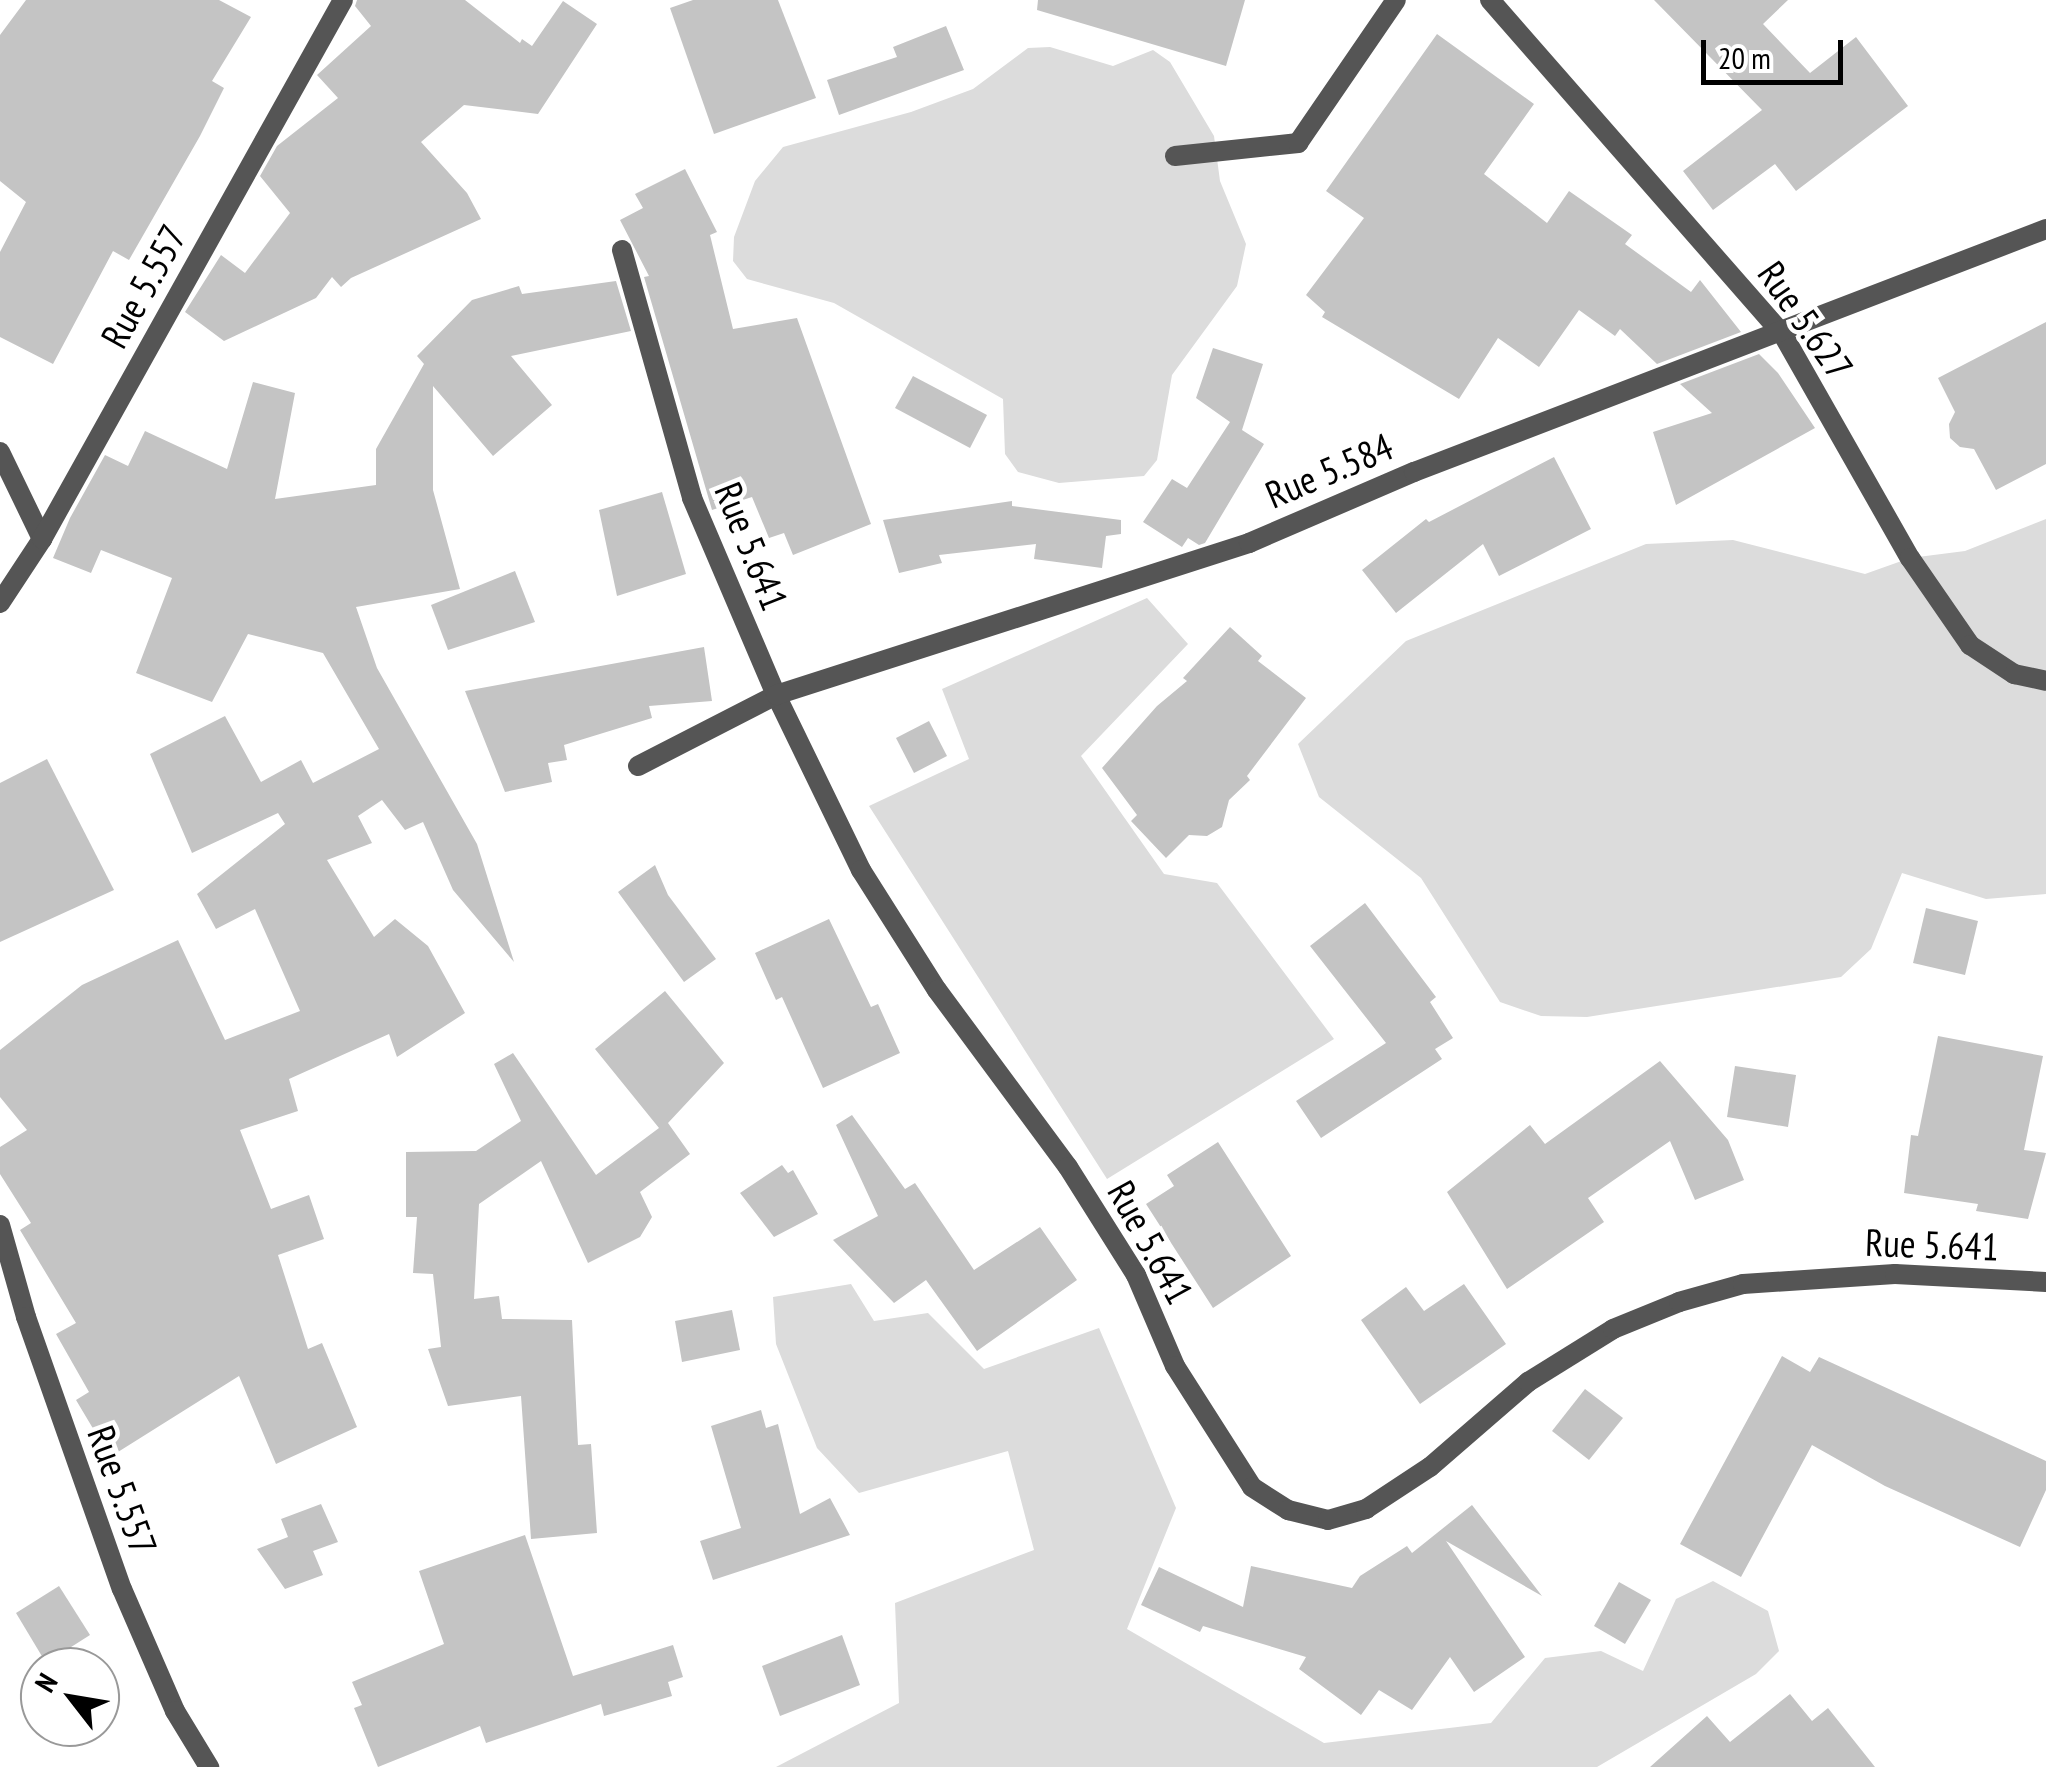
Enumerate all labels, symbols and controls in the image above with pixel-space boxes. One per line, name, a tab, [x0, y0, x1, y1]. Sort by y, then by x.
scale bar	[1706, 20, 1848, 82]
text: 20 m	[1718, 38, 1771, 77]
street label: Rue 5.557	[91, 217, 195, 355]
street label: Rue 5.627	[1749, 252, 1863, 388]
street label: Rue 5.584	[1259, 423, 1399, 517]
street label: Rue 5.641	[706, 476, 798, 616]
street label: Rue 5.641	[1099, 1173, 1203, 1311]
street label: Rue 5.641	[1864, 1219, 2000, 1269]
street label: Rue 5.557	[79, 1419, 167, 1561]
north arrow	[20, 1647, 120, 1747]
text: N	[26, 1666, 65, 1698]

